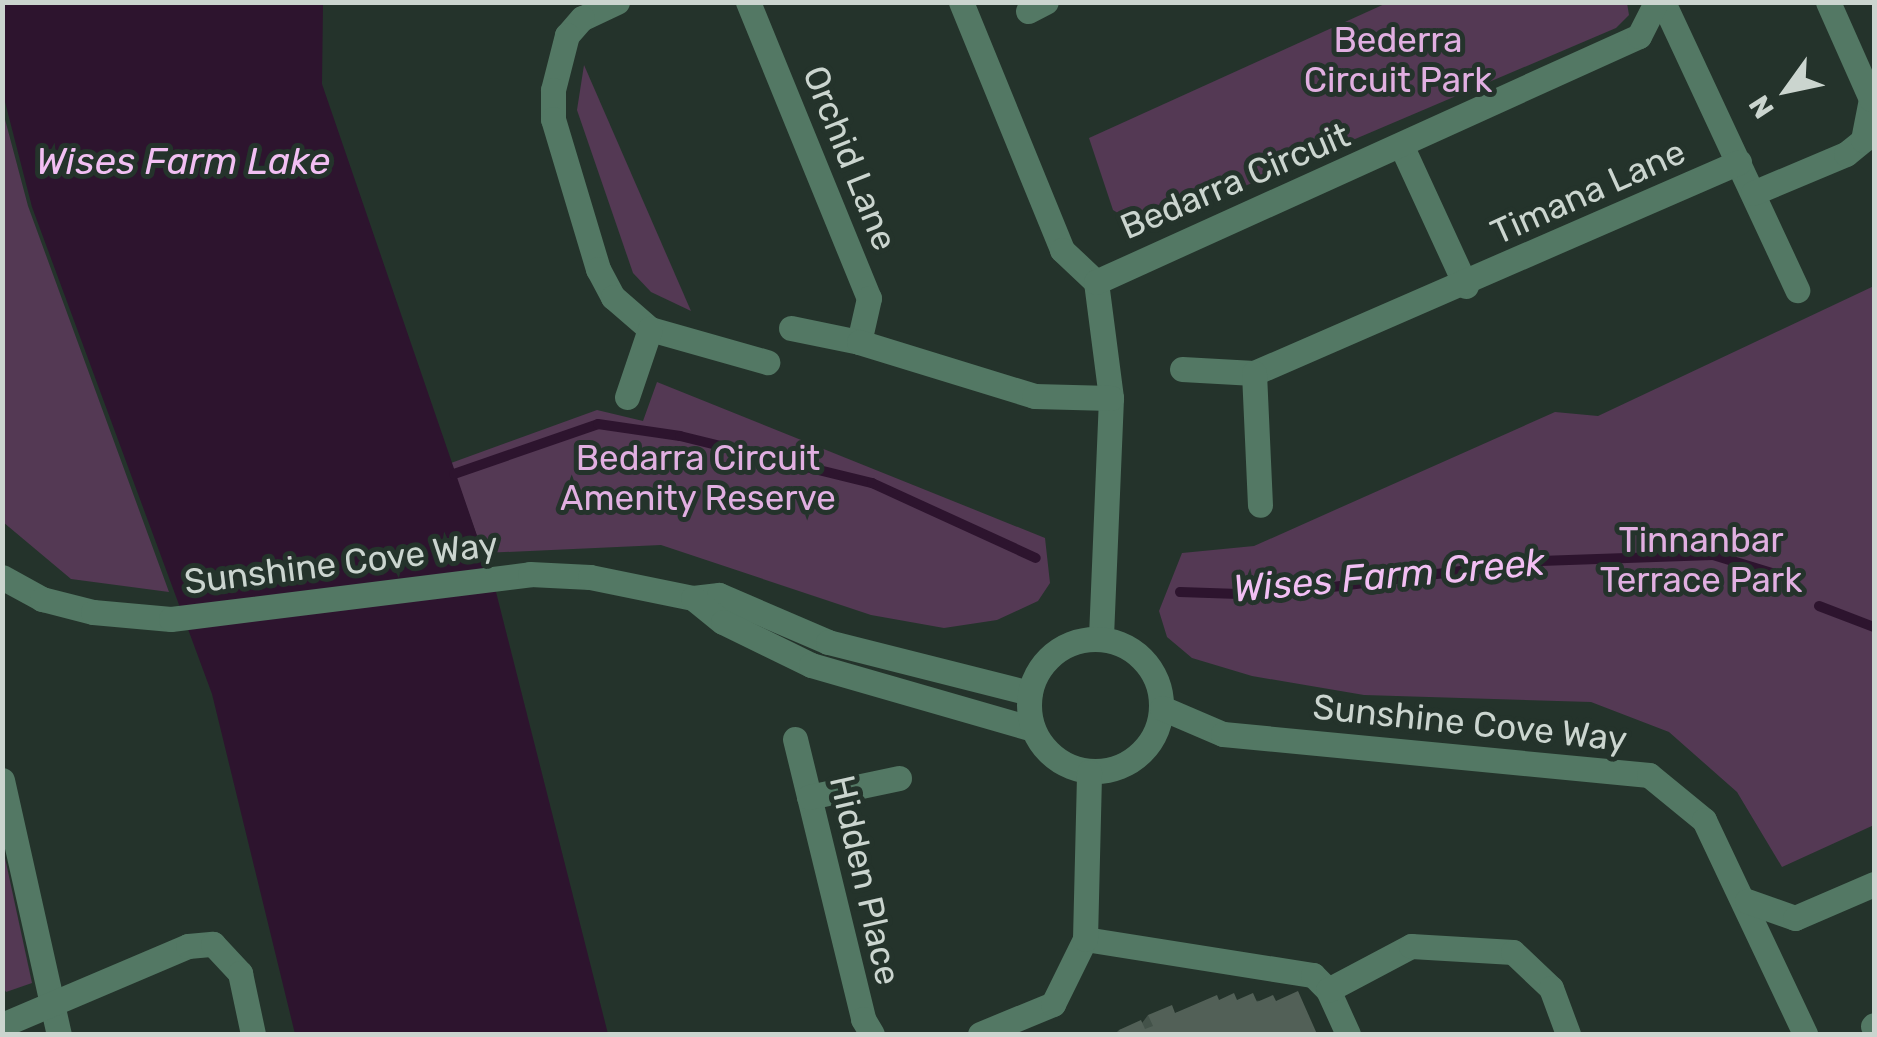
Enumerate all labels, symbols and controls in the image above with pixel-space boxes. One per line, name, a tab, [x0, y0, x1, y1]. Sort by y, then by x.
park label: Bederra Circuit Park	[1304, 19, 1492, 101]
north arrow	[1737, 40, 1837, 140]
street label: Orchid Lane	[794, 60, 906, 256]
text: N	[1742, 89, 1781, 124]
street label: Bedarra Circuit	[1114, 114, 1356, 248]
street label: Timana Lane	[1484, 131, 1692, 253]
water label: Wises Farm Lake	[36, 139, 330, 185]
park label: Bedarra Circuit Amenity Reserve	[560, 437, 836, 519]
park label: Tinnanbar Terrace Park	[1600, 519, 1802, 601]
street label: Sunshine Cove Way	[182, 523, 500, 603]
water label: Wises Farm Creek	[1231, 540, 1547, 612]
street label: Sunshine Cove Way	[1311, 686, 1629, 760]
street label: Hidden Place	[821, 771, 909, 989]

